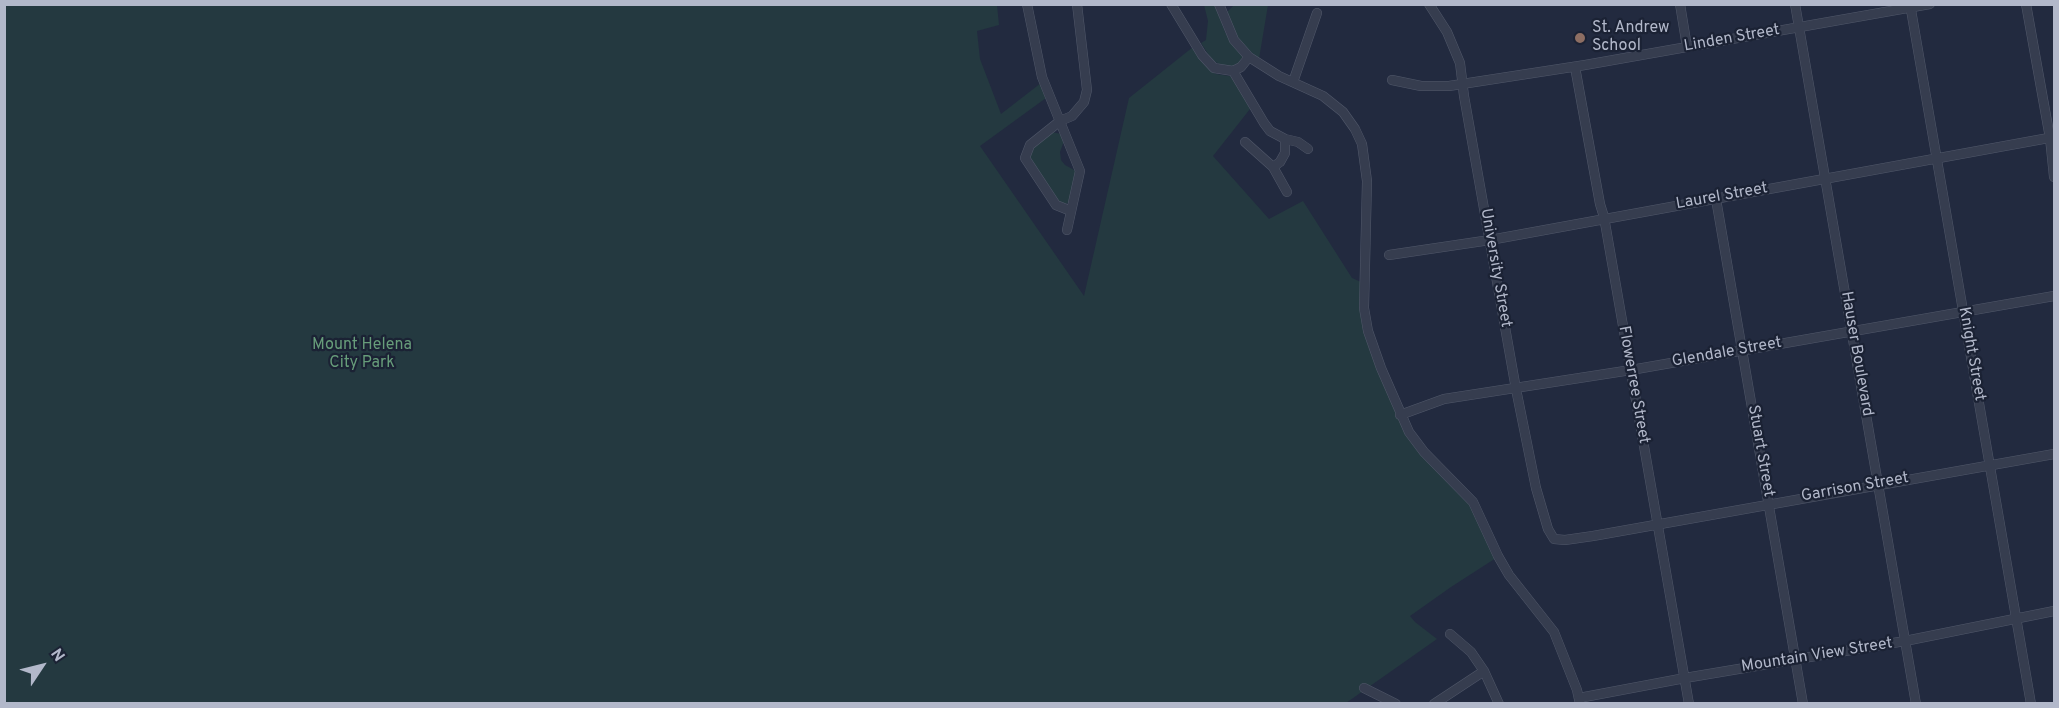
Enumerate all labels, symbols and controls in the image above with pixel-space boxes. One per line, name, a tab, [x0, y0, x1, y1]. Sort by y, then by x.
place label: St. Andrew School	[1592, 19, 1669, 57]
street label: Linden Street	[1683, 21, 1781, 57]
marker: St. Andrew School	[1573, 31, 1587, 45]
street label: Laurel Street	[1675, 179, 1769, 215]
street label: University Street	[1475, 207, 1515, 329]
street label: Hauser Boulevard	[1836, 290, 1876, 418]
street label: Knight Street	[1953, 305, 1989, 403]
street label: Flowerree Street	[1613, 325, 1653, 445]
street label: Glendale Street	[1671, 334, 1783, 372]
park label: Mount Helena City Park	[312, 336, 412, 374]
street label: Stuart Street	[1742, 403, 1778, 499]
street label: Garrison Street	[1800, 469, 1910, 507]
street label: Mountain View Street	[1740, 635, 1894, 677]
north arrow	[12, 636, 72, 696]
text: N	[45, 645, 68, 666]

